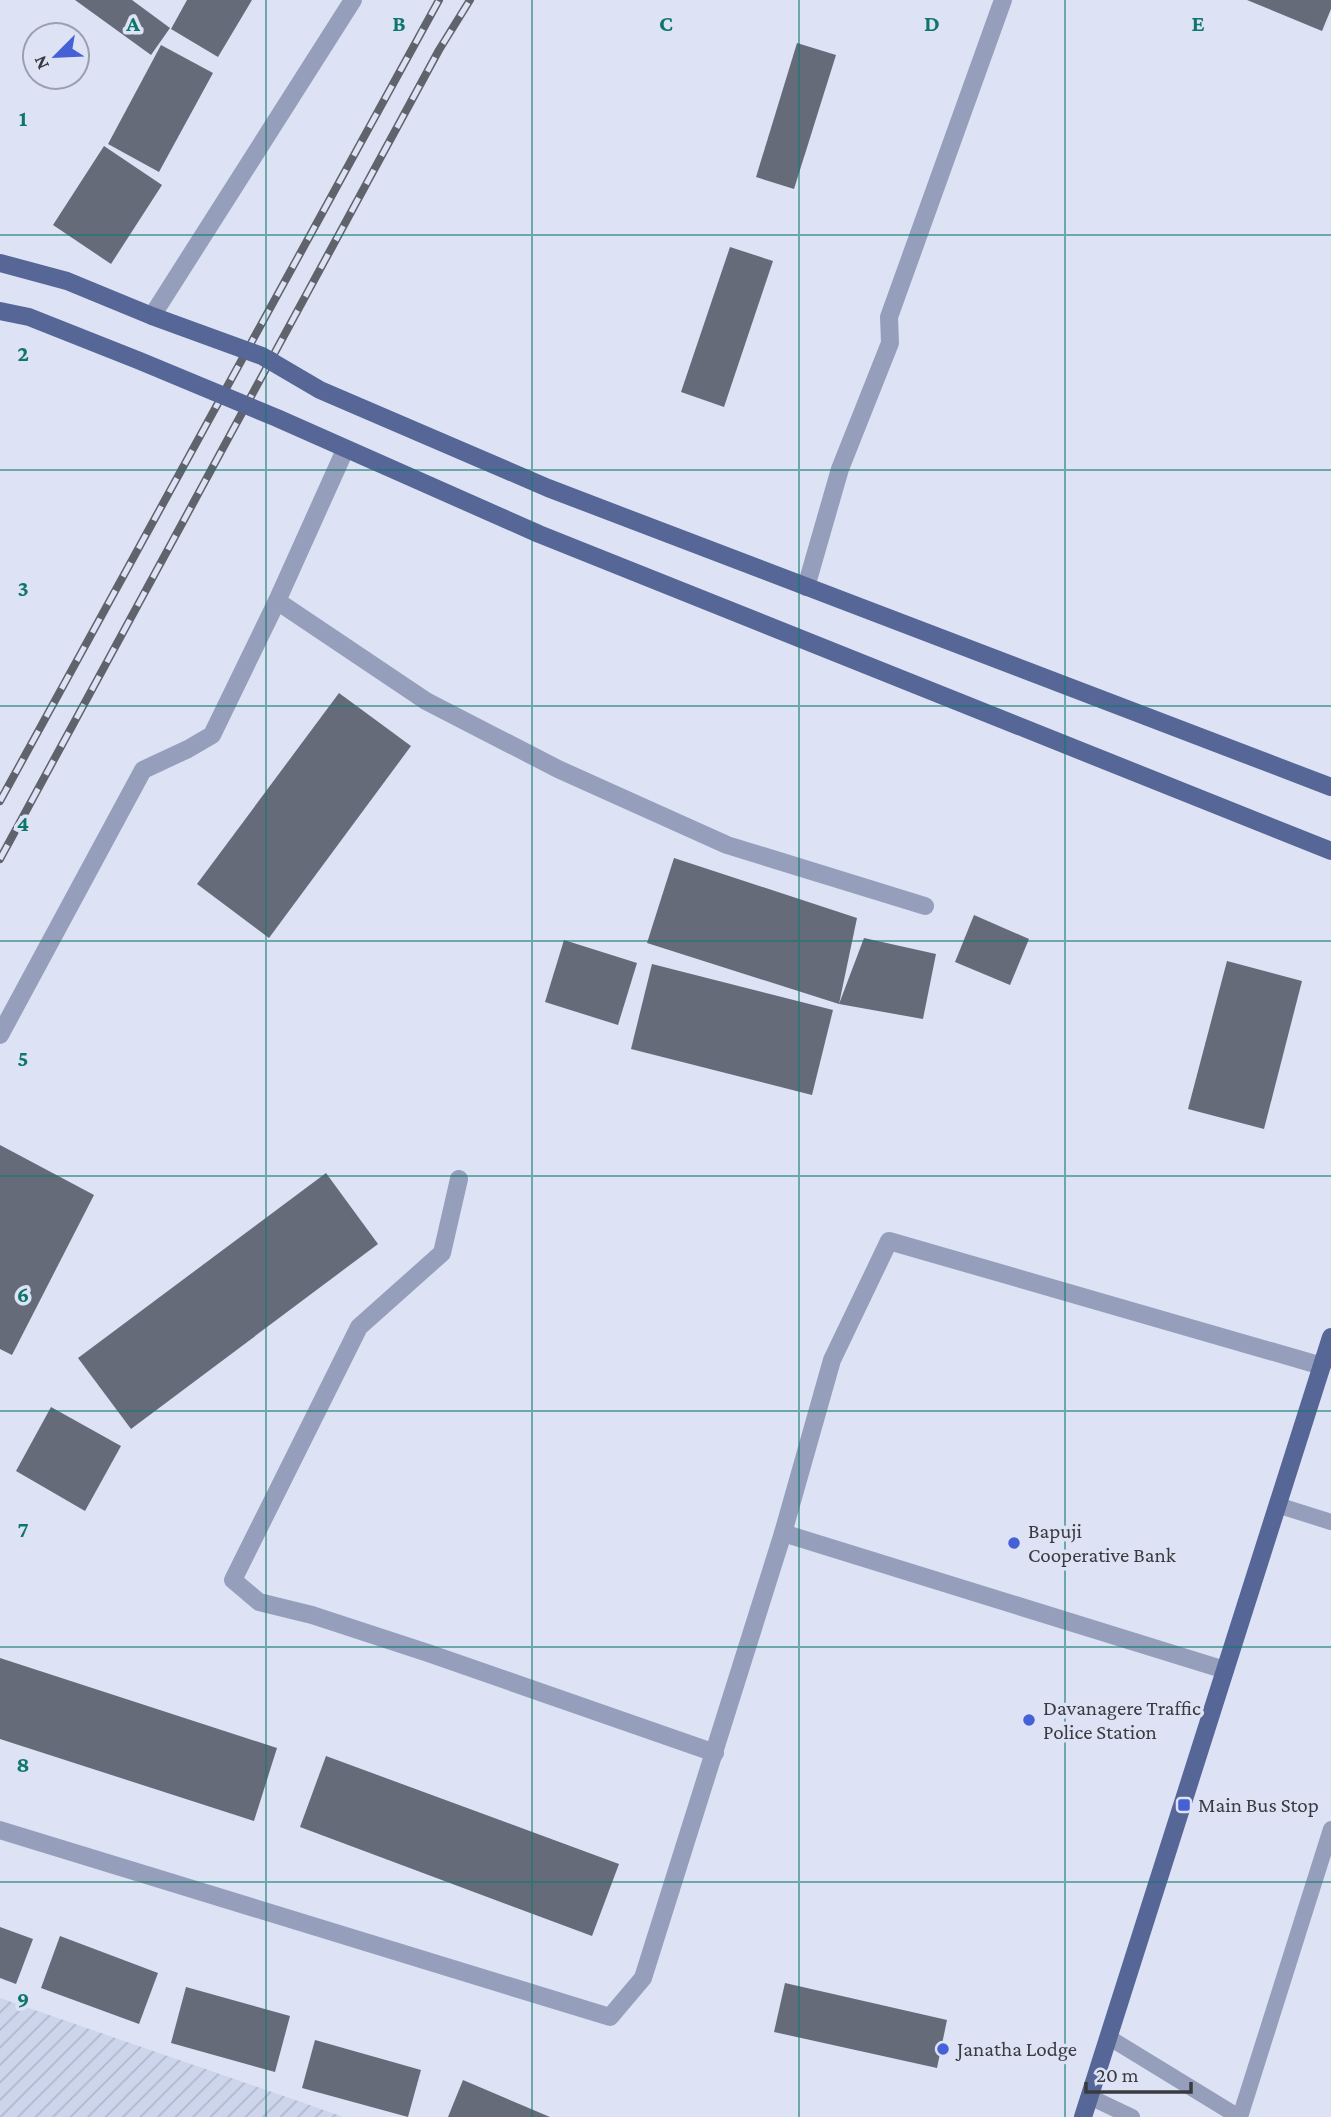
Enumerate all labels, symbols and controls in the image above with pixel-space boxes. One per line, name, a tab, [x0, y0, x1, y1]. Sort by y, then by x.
text: A	[125, 10, 140, 36]
text: B	[392, 10, 406, 36]
text: C	[659, 10, 673, 36]
text: D	[924, 10, 940, 36]
text: E	[1191, 10, 1205, 36]
north arrow	[21, 21, 91, 91]
text: N	[29, 52, 53, 73]
text: 1	[19, 105, 28, 131]
text: 2	[17, 340, 29, 366]
text: 3	[17, 575, 29, 601]
text: 4	[17, 810, 29, 836]
text: 5	[17, 1045, 29, 1071]
text: 6	[17, 1281, 29, 1307]
text: 7	[17, 1516, 29, 1542]
place label: Bapuji Cooperative Bank	[1028, 1519, 1176, 1567]
marker: Bapuji Cooperative Bank	[1006, 1535, 1022, 1551]
place label: Davanagere Traffic Police Station	[1043, 1696, 1201, 1744]
marker: Davanagere Traffic Police Station	[1021, 1712, 1037, 1728]
text: 8	[16, 1751, 30, 1777]
place label: Main Bus Stop	[1198, 1793, 1319, 1817]
marker: Main Bus Stop	[1176, 1797, 1192, 1813]
text: 9	[17, 1986, 29, 2012]
place label: Janatha Lodge	[955, 2037, 1077, 2061]
marker: Janatha Lodge	[935, 2041, 951, 2057]
scale bar	[1086, 2050, 1191, 2094]
text: 20 m	[1096, 2063, 1139, 2087]

